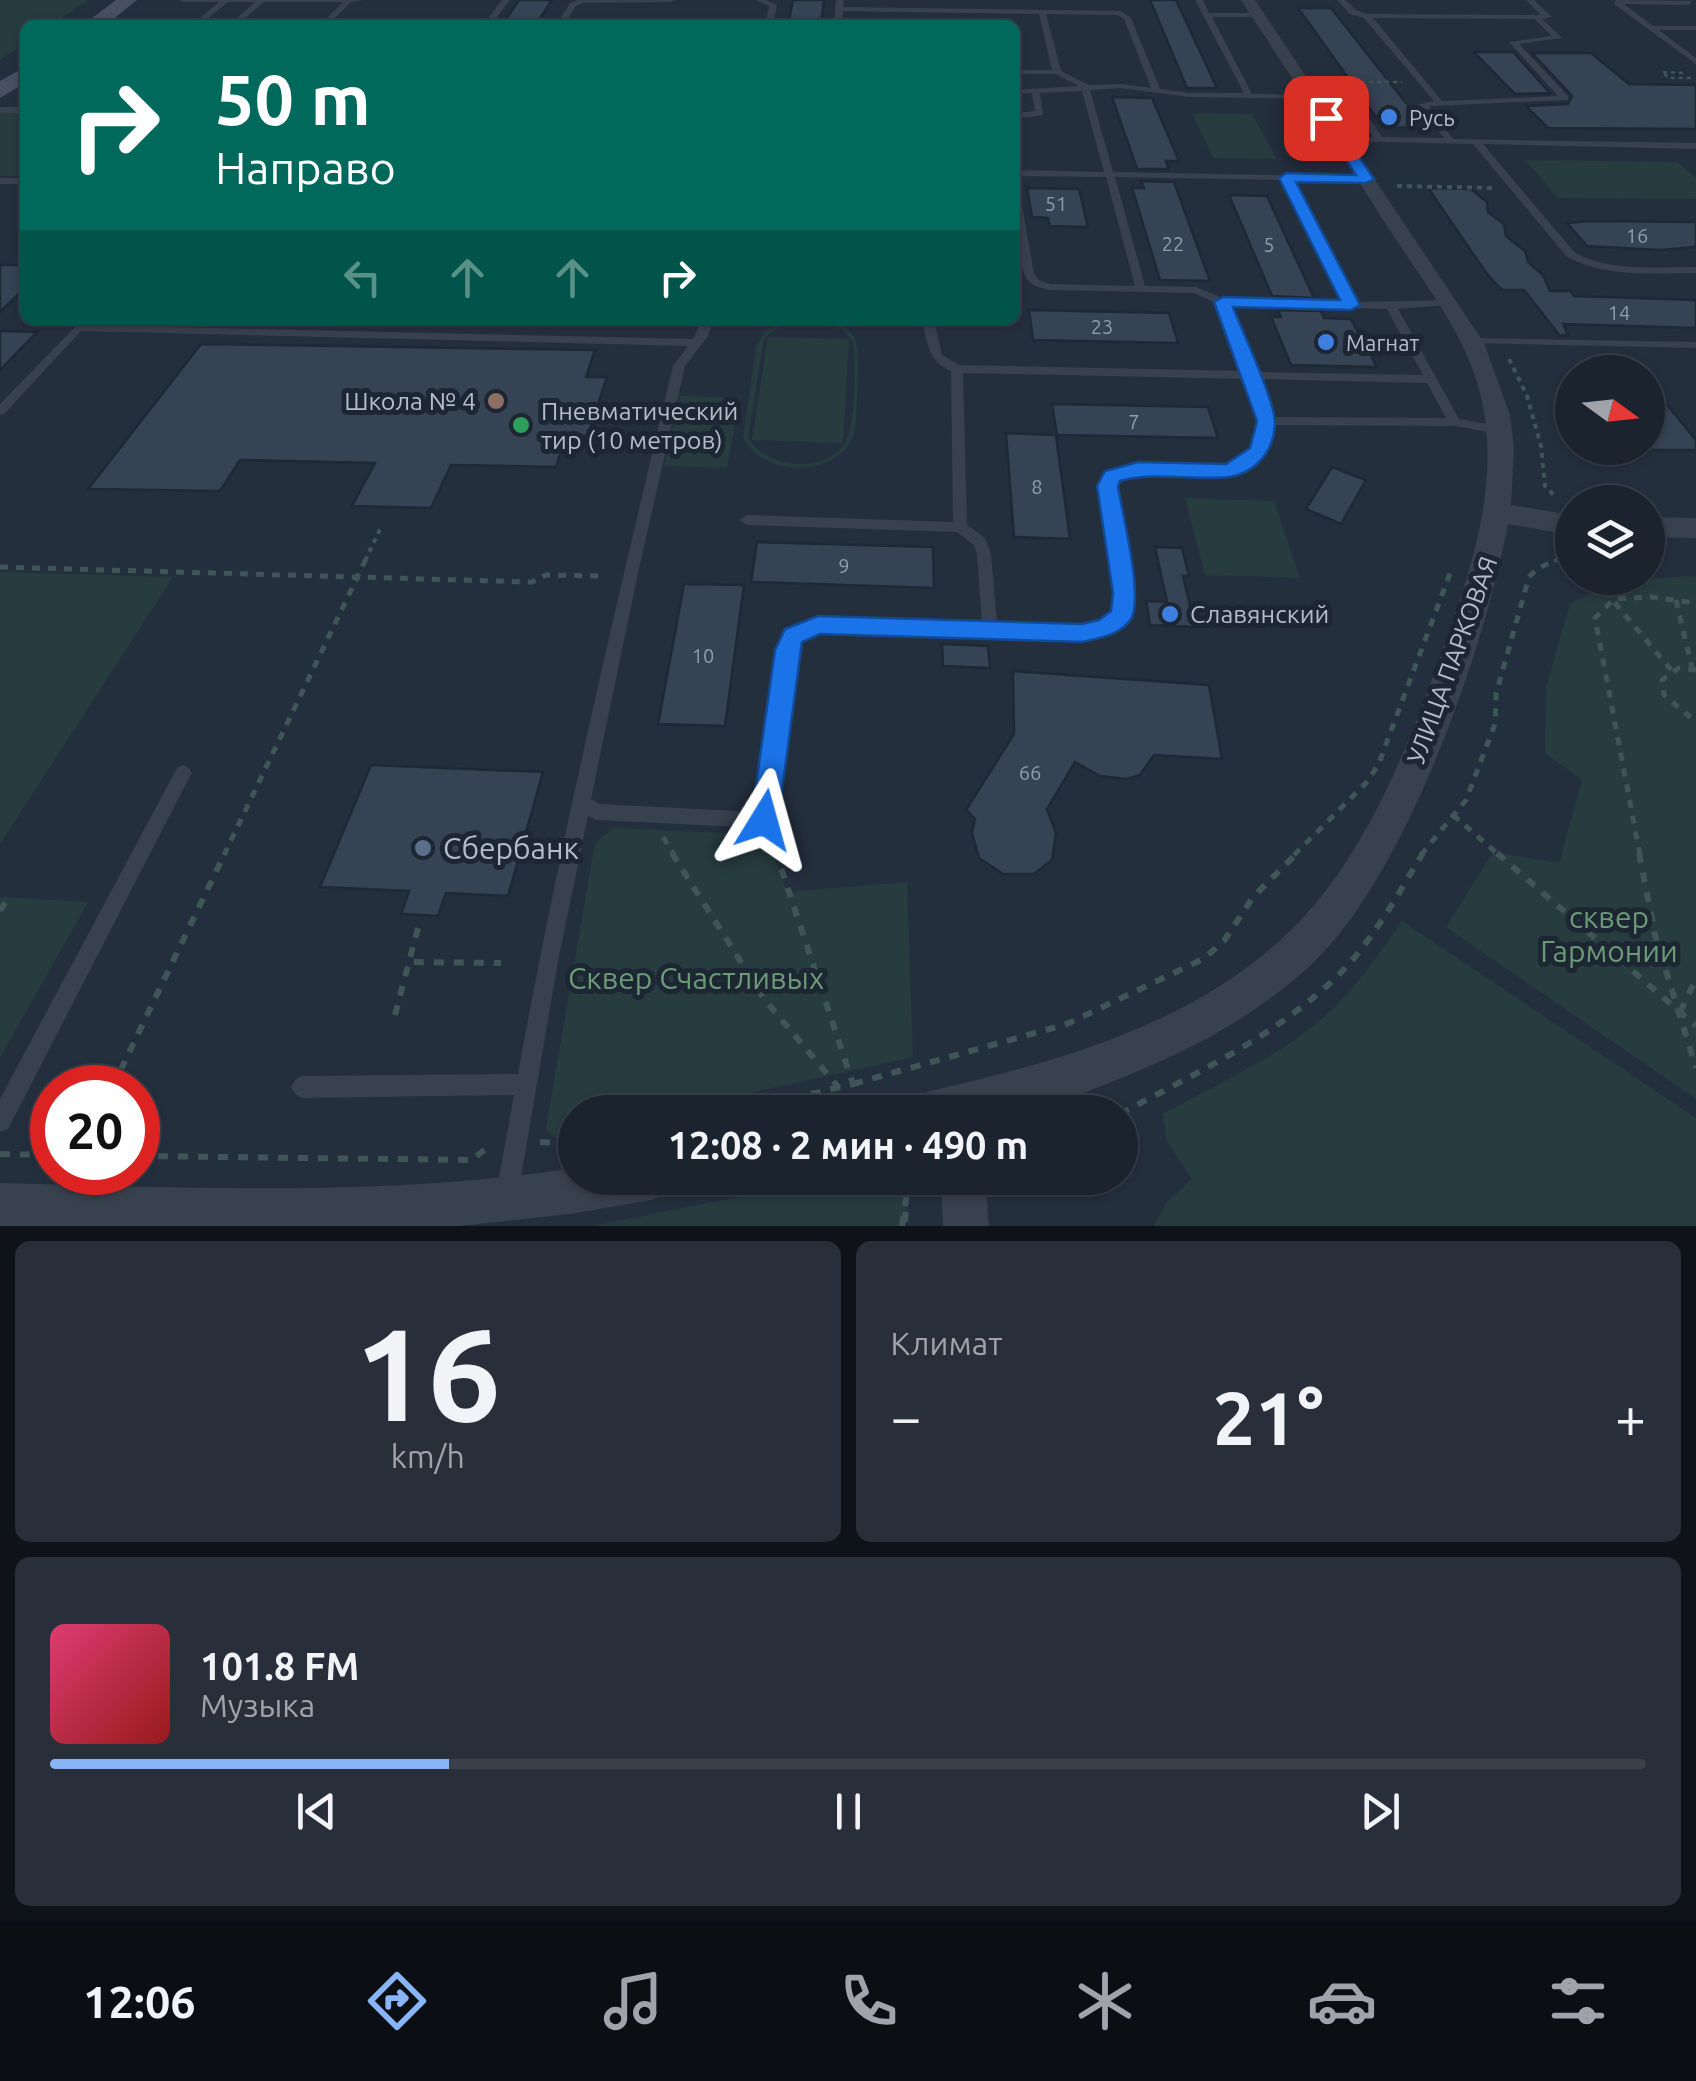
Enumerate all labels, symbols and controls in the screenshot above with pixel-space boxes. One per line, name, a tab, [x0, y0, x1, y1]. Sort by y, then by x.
icon: right	[50, 60, 180, 190]
text: 50 m	[215, 60, 371, 138]
pin	[1284, 76, 1369, 161]
icon: arrive	[1299, 91, 1354, 146]
place label: Русь	[1409, 105, 1455, 130]
marker: Русь	[1378, 106, 1400, 128]
text: Направо	[215, 142, 396, 193]
house number: 51	[1045, 192, 1067, 215]
house number: 16	[1626, 224, 1648, 247]
house number: 22	[1162, 232, 1184, 255]
house number: 5	[1263, 233, 1275, 256]
icon: left	[335, 250, 390, 305]
icon: ahead	[440, 250, 495, 305]
icon: ahead	[545, 250, 600, 305]
icon: right	[650, 250, 705, 305]
house number: 14	[1608, 301, 1630, 324]
house number: 23	[1091, 315, 1113, 338]
place label: Магнат	[1346, 330, 1419, 355]
marker: Магнат	[1315, 331, 1337, 353]
north arrow	[1555, 355, 1665, 465]
map controls	[1555, 355, 1665, 595]
place label: Школа № 4	[344, 387, 476, 415]
marker: Школа № 4	[485, 390, 507, 412]
place label: Пневматический тир (10 метров)	[541, 397, 738, 454]
house number: 7	[1128, 410, 1140, 433]
marker: Пневматический тир (10 метров)	[510, 414, 532, 436]
house number: 8	[1031, 475, 1043, 498]
button: layers	[1555, 485, 1665, 595]
street label: УЛИЦА ПАРКОВАЯ	[1401, 552, 1503, 768]
house number: 9	[838, 554, 850, 577]
place label: Славянский	[1190, 600, 1329, 628]
marker: Славянский	[1159, 603, 1181, 625]
house number: 10	[692, 644, 714, 667]
house number: 66	[1019, 761, 1041, 784]
position arrow	[712, 768, 816, 872]
place label: Сбербанк	[443, 831, 579, 865]
marker: Сбербанк	[412, 837, 434, 859]
park label: сквер Гармонии	[1540, 900, 1678, 968]
park label: Сквер Счастливых	[568, 961, 824, 995]
speed limit sign: 20	[30, 1065, 160, 1195]
text: 12:08 · 2 мин · 490 m	[668, 1124, 1028, 1166]
text: 16	[354, 1300, 501, 1446]
text: Климат	[891, 1325, 1002, 1361]
text: 21°	[1213, 1375, 1324, 1459]
text: −	[891, 1386, 922, 1447]
text: +	[1615, 1386, 1646, 1447]
text: km/h	[391, 1438, 465, 1474]
text: 101.8 FM	[200, 1645, 359, 1687]
text: Музыка	[200, 1687, 315, 1723]
icon: previous	[289, 1784, 344, 1839]
icon: pause	[821, 1784, 876, 1839]
icon: next	[1353, 1784, 1408, 1839]
icon: directions	[362, 1966, 432, 2036]
icon: music	[598, 1966, 668, 2036]
icon: phone	[834, 1966, 904, 2036]
icon: climate	[1070, 1966, 1140, 2036]
icon: car	[1307, 1966, 1377, 2036]
icon: filters	[1543, 1966, 1613, 2036]
text: 12:06	[83, 1976, 196, 2027]

